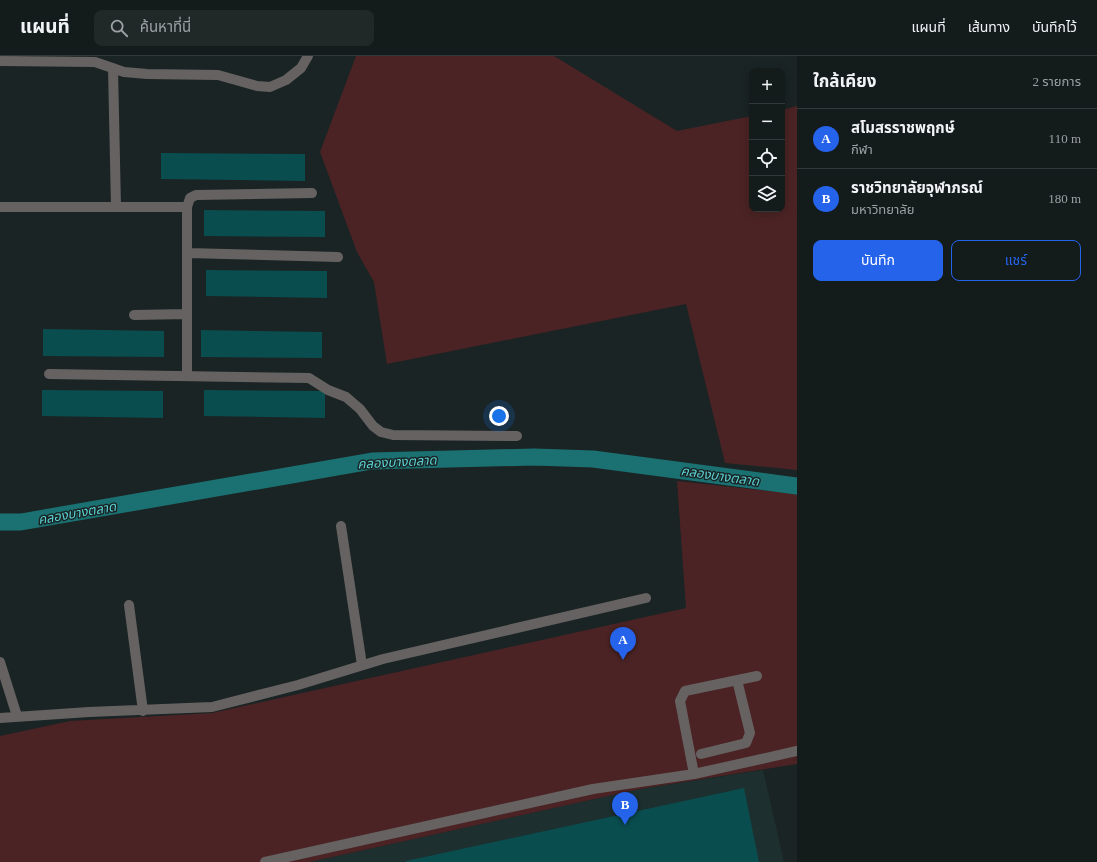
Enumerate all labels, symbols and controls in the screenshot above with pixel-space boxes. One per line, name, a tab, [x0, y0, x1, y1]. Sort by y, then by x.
search box	[94, 10, 374, 46]
text: แผนที่	[20, 16, 70, 37]
icon: search	[108, 17, 130, 39]
text: ค้นหาที่นี่	[140, 19, 191, 35]
text: แผนที่	[912, 20, 946, 35]
text: เส้นทาง	[968, 20, 1010, 35]
text: บันทึกไว้	[1032, 20, 1077, 35]
map controls	[749, 68, 785, 212]
button: +	[749, 68, 785, 104]
text: ใกล้เคียง	[813, 72, 876, 91]
text: 2 รายการ	[1032, 74, 1081, 89]
button: −	[749, 104, 785, 140]
text: สโมสรราชพฤกษ์	[851, 120, 955, 136]
text: A	[821, 131, 831, 146]
text: 110 m	[1049, 131, 1081, 146]
button: locate	[749, 140, 785, 176]
text: กีฬา	[851, 142, 873, 157]
button: layers	[749, 176, 785, 212]
text: ราชวิทยาลัยจุฬาภรณ์	[851, 180, 983, 196]
text: B	[822, 191, 830, 206]
text: 180 m	[1048, 191, 1081, 206]
text: มหาวิทยาลัย	[851, 202, 914, 217]
button: บันทึก	[813, 240, 943, 281]
button: แชร์	[951, 240, 1081, 281]
your location	[489, 406, 509, 426]
water label: คลองบางตลาด	[357, 452, 438, 472]
water label: คลองบางตลาด	[680, 463, 761, 489]
water label: คลองบางตลาด	[37, 499, 118, 527]
pin: A	[610, 627, 636, 660]
pin: B	[612, 792, 638, 825]

